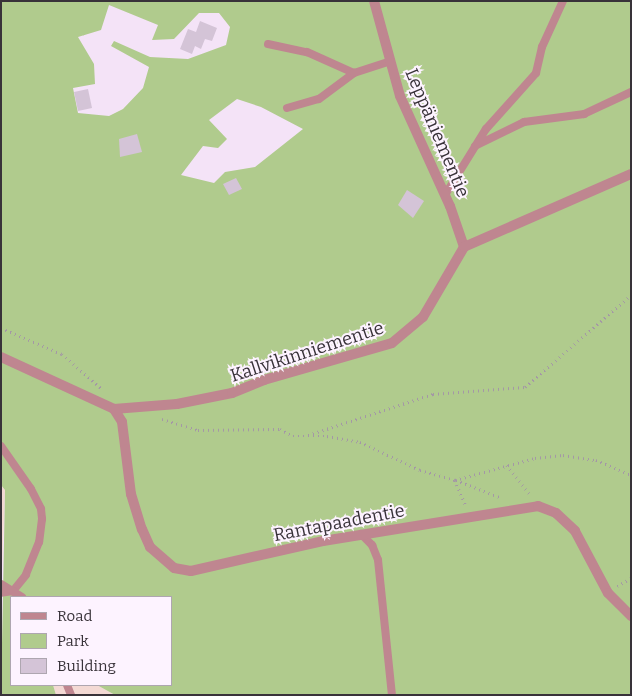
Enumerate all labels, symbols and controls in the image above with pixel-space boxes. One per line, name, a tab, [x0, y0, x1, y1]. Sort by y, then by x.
street label: Leppäniementie	[400, 65, 474, 201]
street label: Kallvikinniementie	[228, 317, 386, 387]
street label: Rantapaadentie	[272, 500, 406, 546]
legend	[10, 596, 172, 686]
text: Road	[57, 607, 92, 625]
text: Park	[57, 632, 89, 650]
text: Building	[57, 657, 116, 675]

